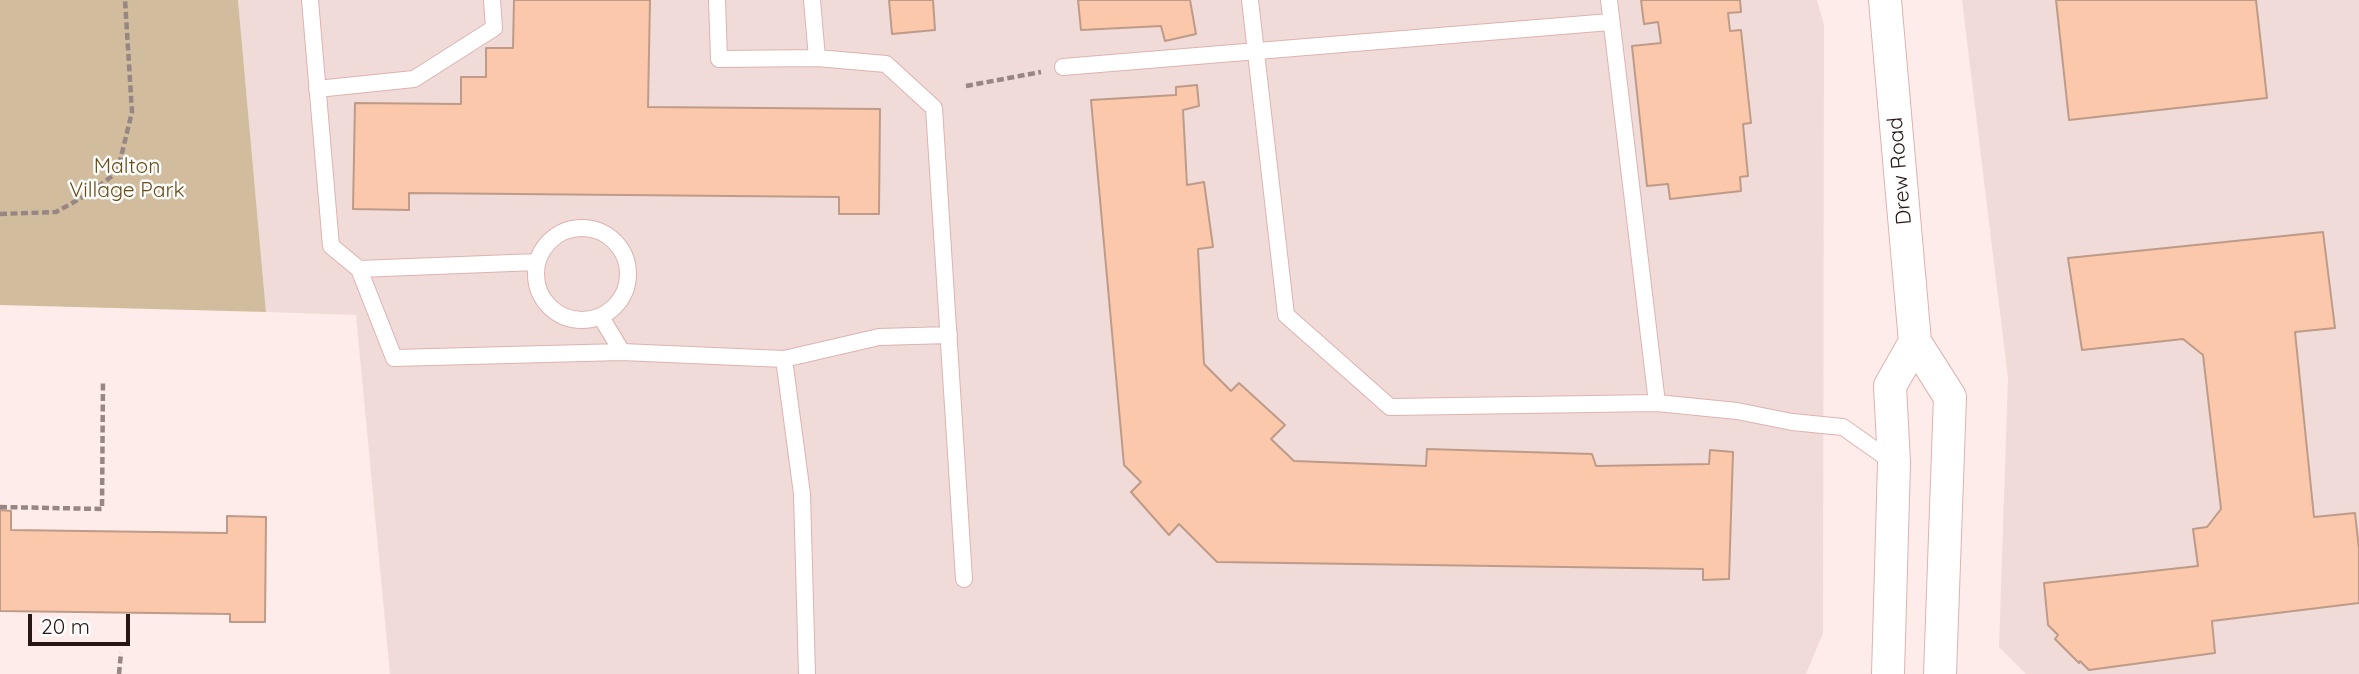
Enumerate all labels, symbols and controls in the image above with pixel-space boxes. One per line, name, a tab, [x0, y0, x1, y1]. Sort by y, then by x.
street label: Drew Road	[1883, 116, 1917, 226]
park label: Malton Village Park	[69, 154, 185, 204]
scale bar	[32, 600, 133, 644]
text: 20 m	[41, 613, 90, 639]

